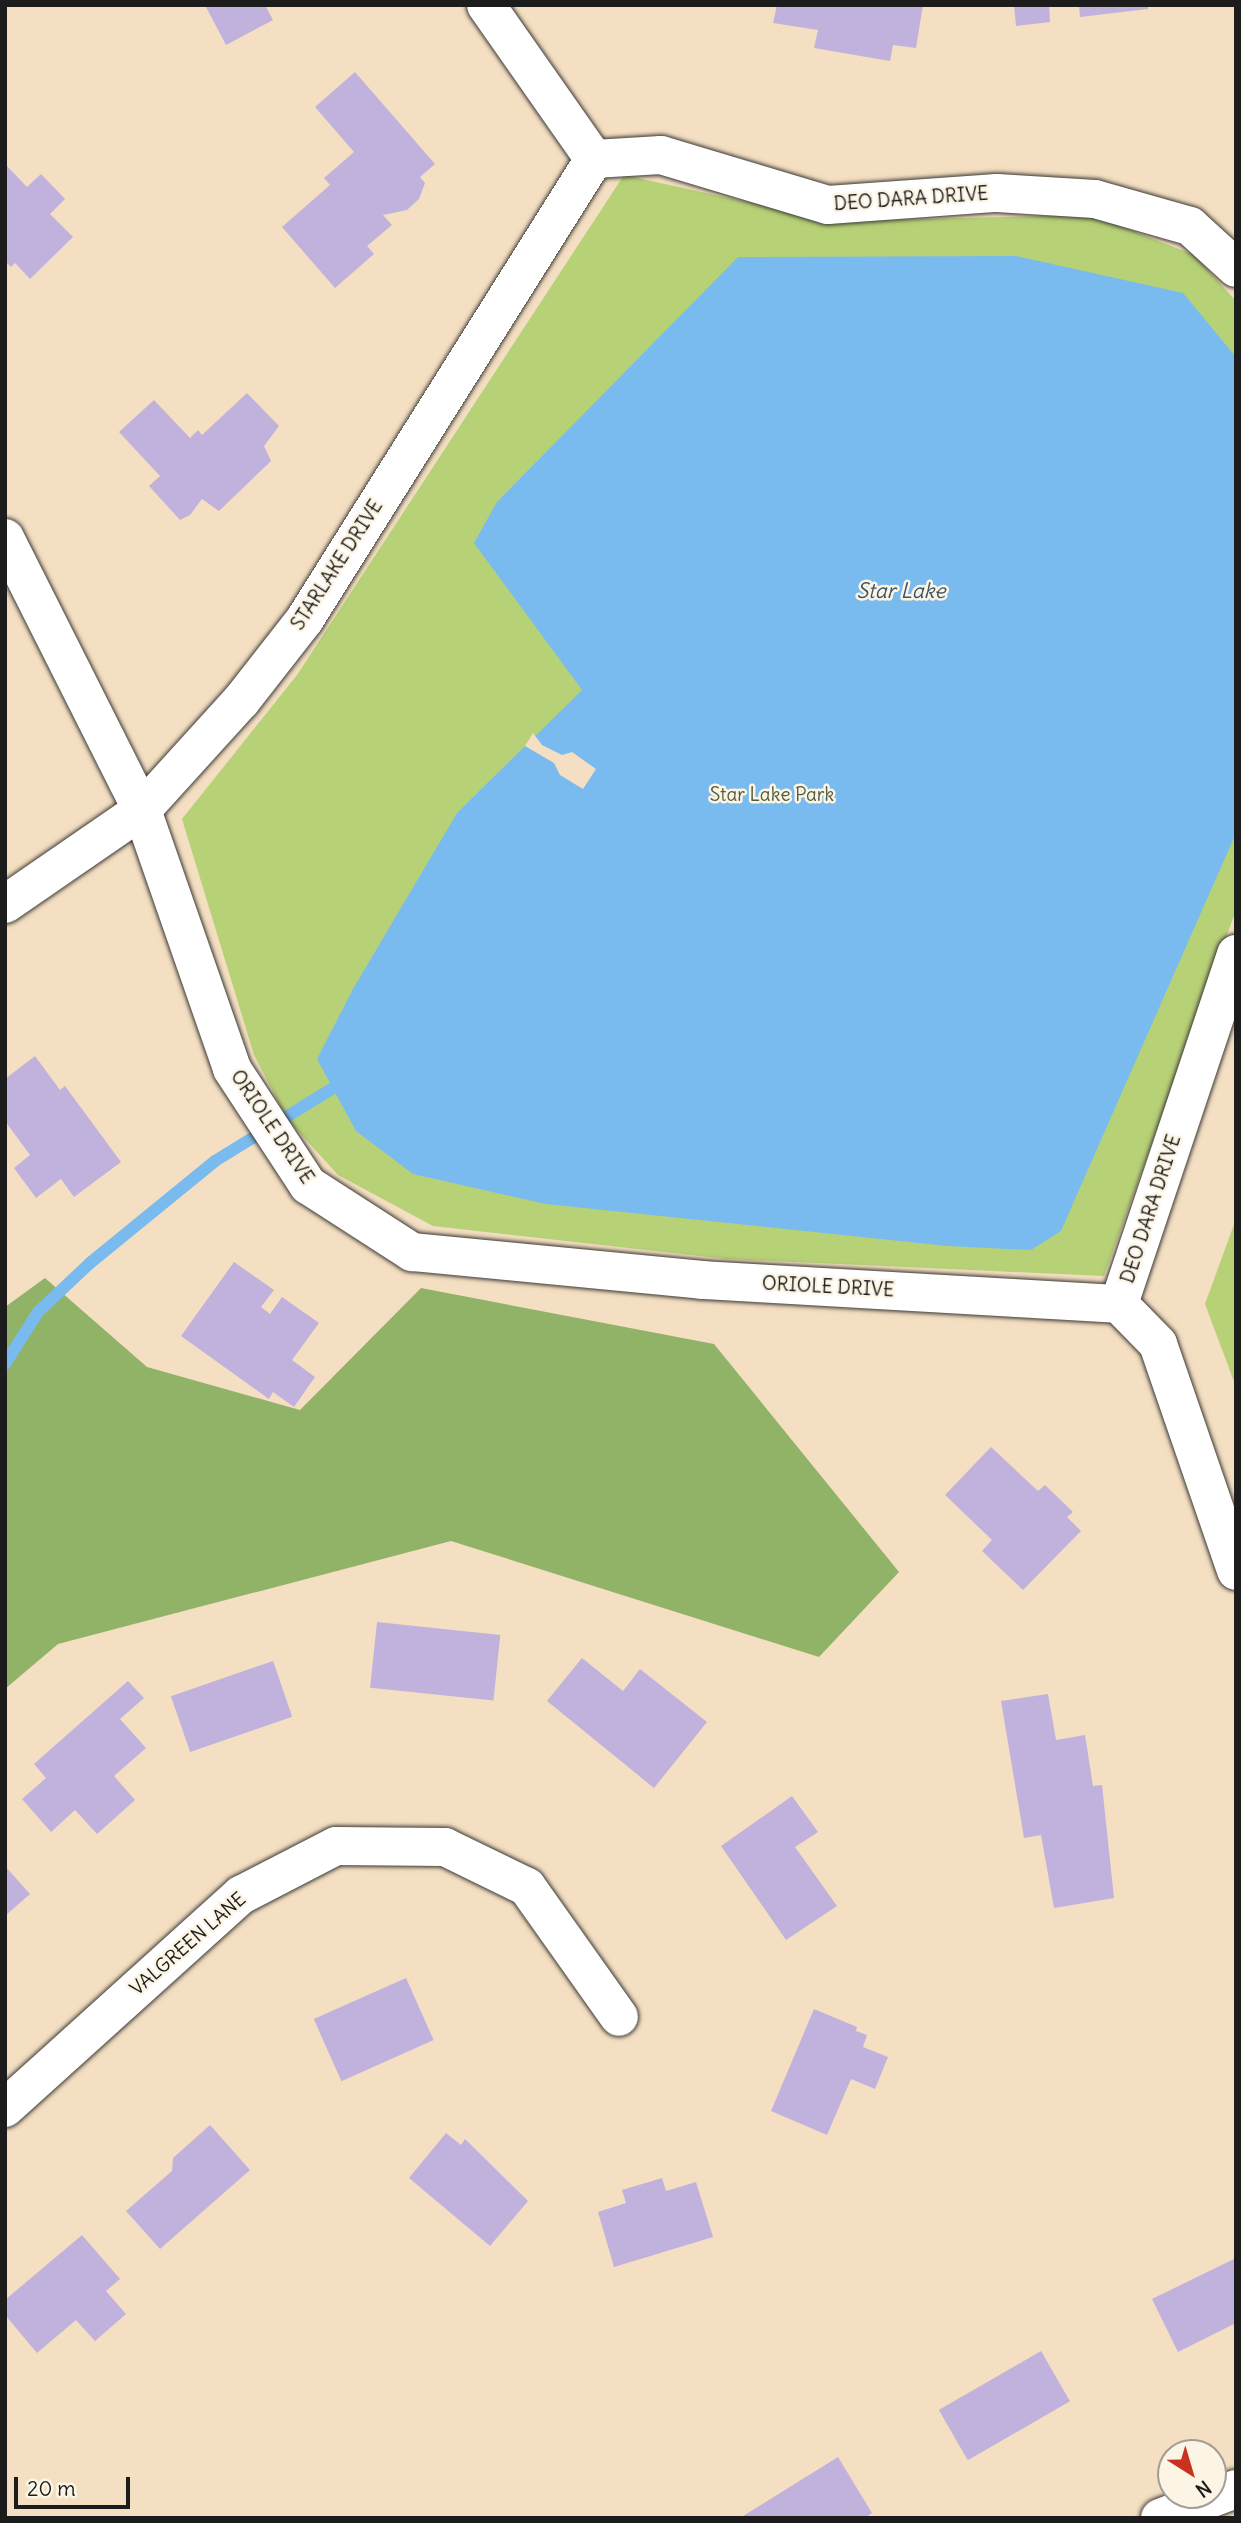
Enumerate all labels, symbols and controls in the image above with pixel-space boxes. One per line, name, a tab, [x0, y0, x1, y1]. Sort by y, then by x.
street label: DEO DARA DRIVE	[833, 182, 989, 216]
street label: STARLAKE DRIVE	[286, 496, 388, 634]
water label: Star Lake	[856, 578, 946, 604]
park label: Star Lake Park	[710, 784, 834, 806]
street label: ORIOLE DRIVE	[226, 1066, 318, 1188]
street label: DEO DARA DRIVE	[1116, 1132, 1186, 1286]
street label: ORIOLE DRIVE	[761, 1272, 895, 1302]
street label: VALGREEN LANE	[126, 1888, 250, 2000]
north arrow	[1157, 2439, 1227, 2509]
scale bar	[18, 2464, 133, 2508]
text: 20 m	[27, 2475, 76, 2502]
text: N	[1191, 2476, 1216, 2503]

